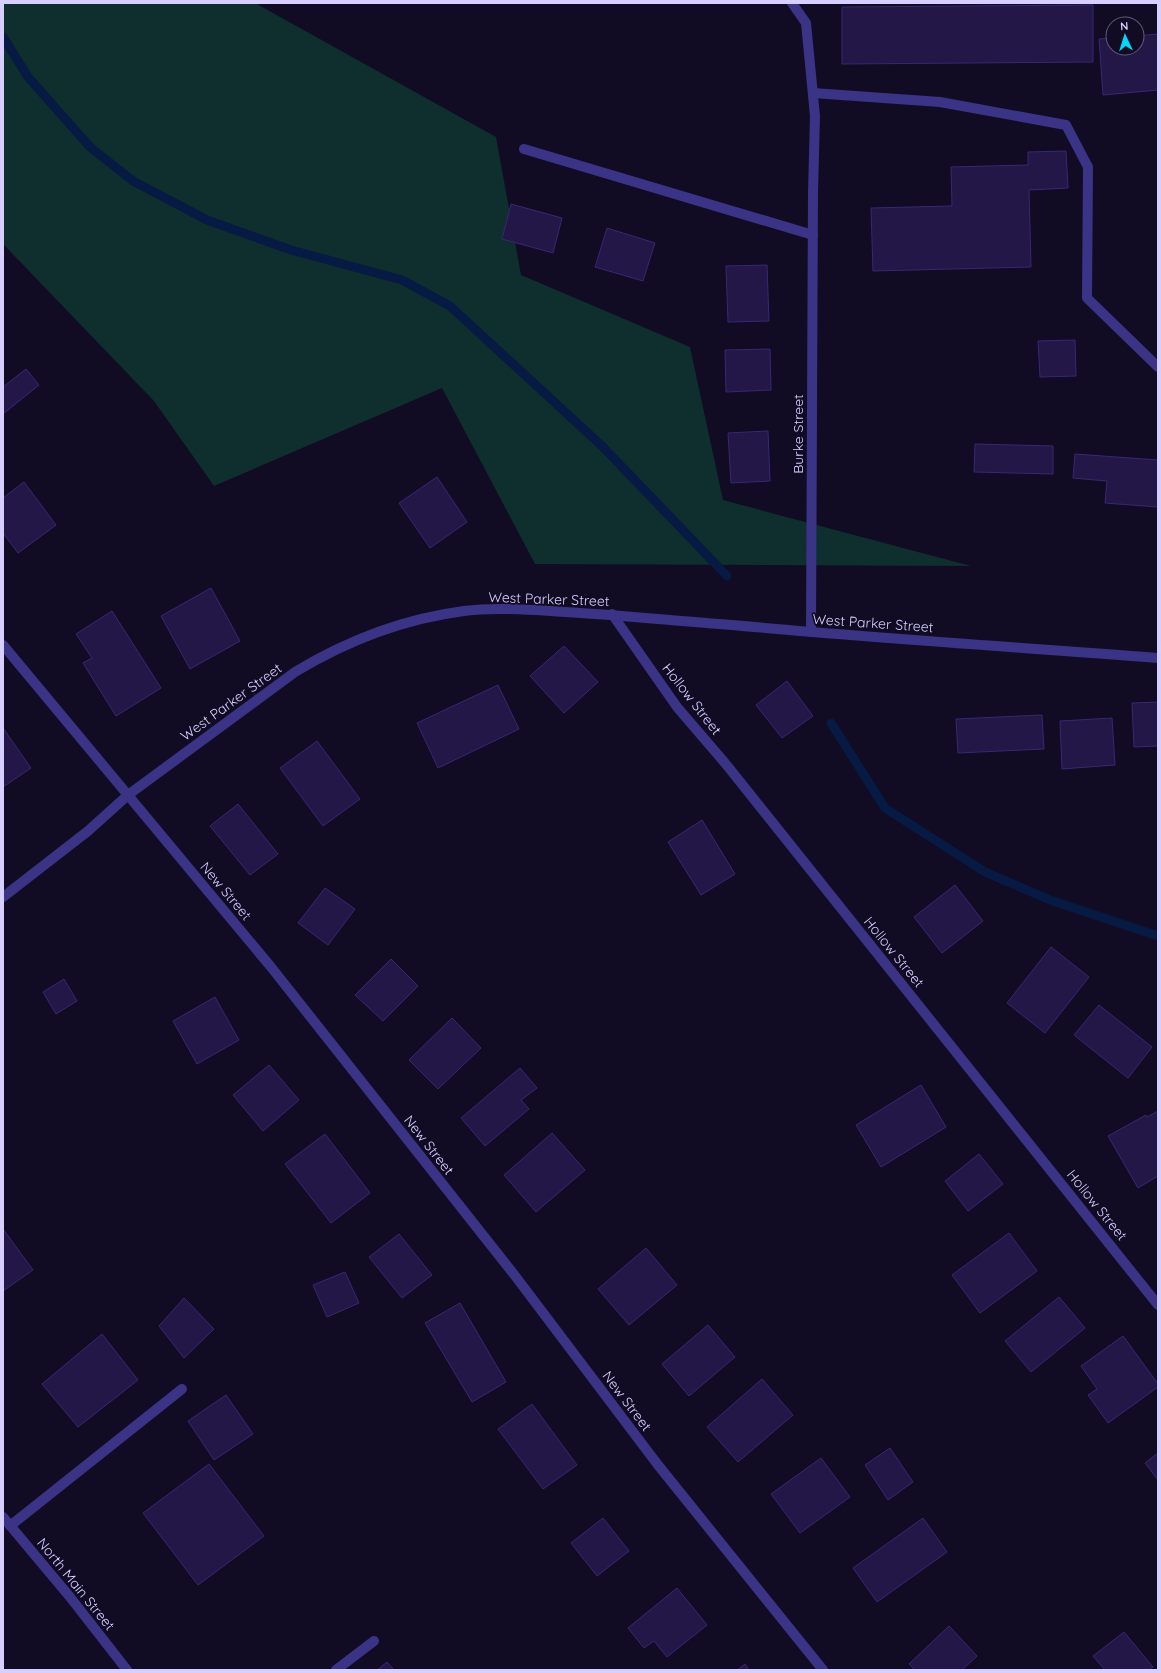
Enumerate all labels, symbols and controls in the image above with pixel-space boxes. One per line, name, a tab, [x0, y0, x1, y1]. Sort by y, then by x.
north arrow	[1105, 16, 1145, 56]
text: N	[1120, 19, 1129, 33]
street label: Burke Street	[789, 394, 807, 474]
street label: West Parker Street	[488, 588, 610, 610]
street label: West Parker Street	[812, 610, 934, 636]
street label: West Parker Street	[177, 659, 285, 745]
street label: Hollow Street	[658, 660, 726, 739]
street label: New Street	[196, 858, 256, 924]
street label: Hollow Street	[860, 913, 928, 991]
street label: New Street	[400, 1112, 458, 1179]
street label: Hollow Street	[1063, 1166, 1131, 1244]
street label: New Street	[599, 1367, 656, 1435]
street label: North Main Street	[33, 1534, 119, 1634]

